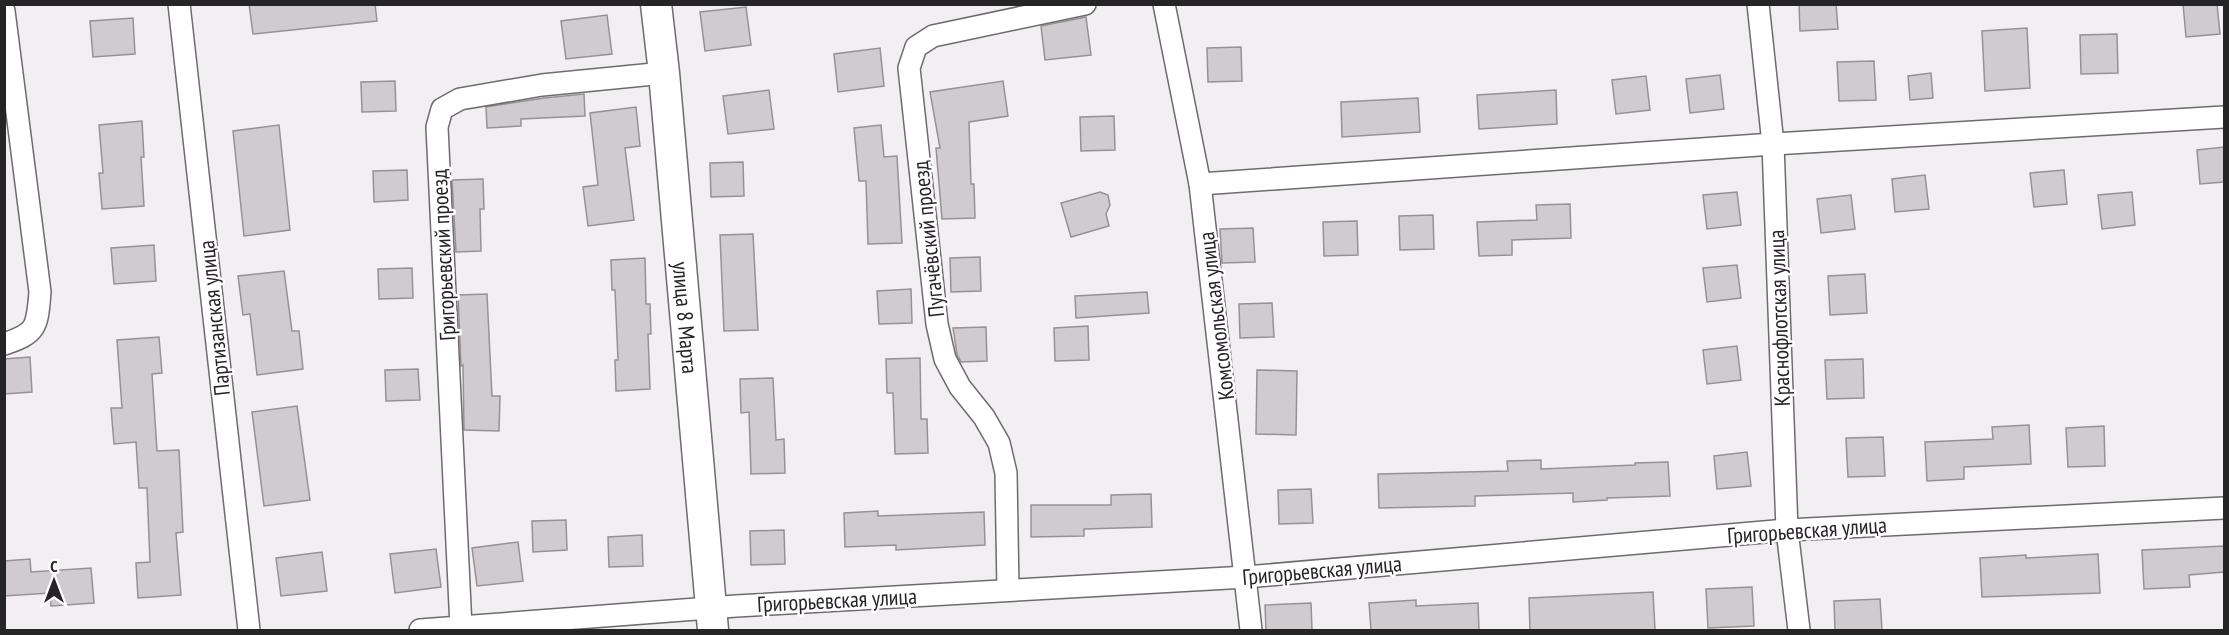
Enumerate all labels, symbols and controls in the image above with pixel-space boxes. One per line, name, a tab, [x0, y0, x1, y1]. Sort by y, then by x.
street label: Пугачёвский проезд	[906, 159, 950, 319]
street label: Григорьевский проезд	[425, 168, 461, 342]
street label: Краснофлотская улица	[1762, 229, 1796, 407]
street label: Комсомольская улица	[1192, 230, 1240, 402]
street label: Партизанская улица	[192, 239, 236, 397]
street label: улица 8 Марта	[667, 260, 704, 375]
street label: Григорьевская улица	[1726, 510, 1888, 550]
street label: Григорьевская улица	[1241, 549, 1403, 591]
north arrow	[24, 551, 84, 611]
text: С	[50, 556, 58, 576]
street label: Григорьевская улица	[756, 582, 918, 618]

